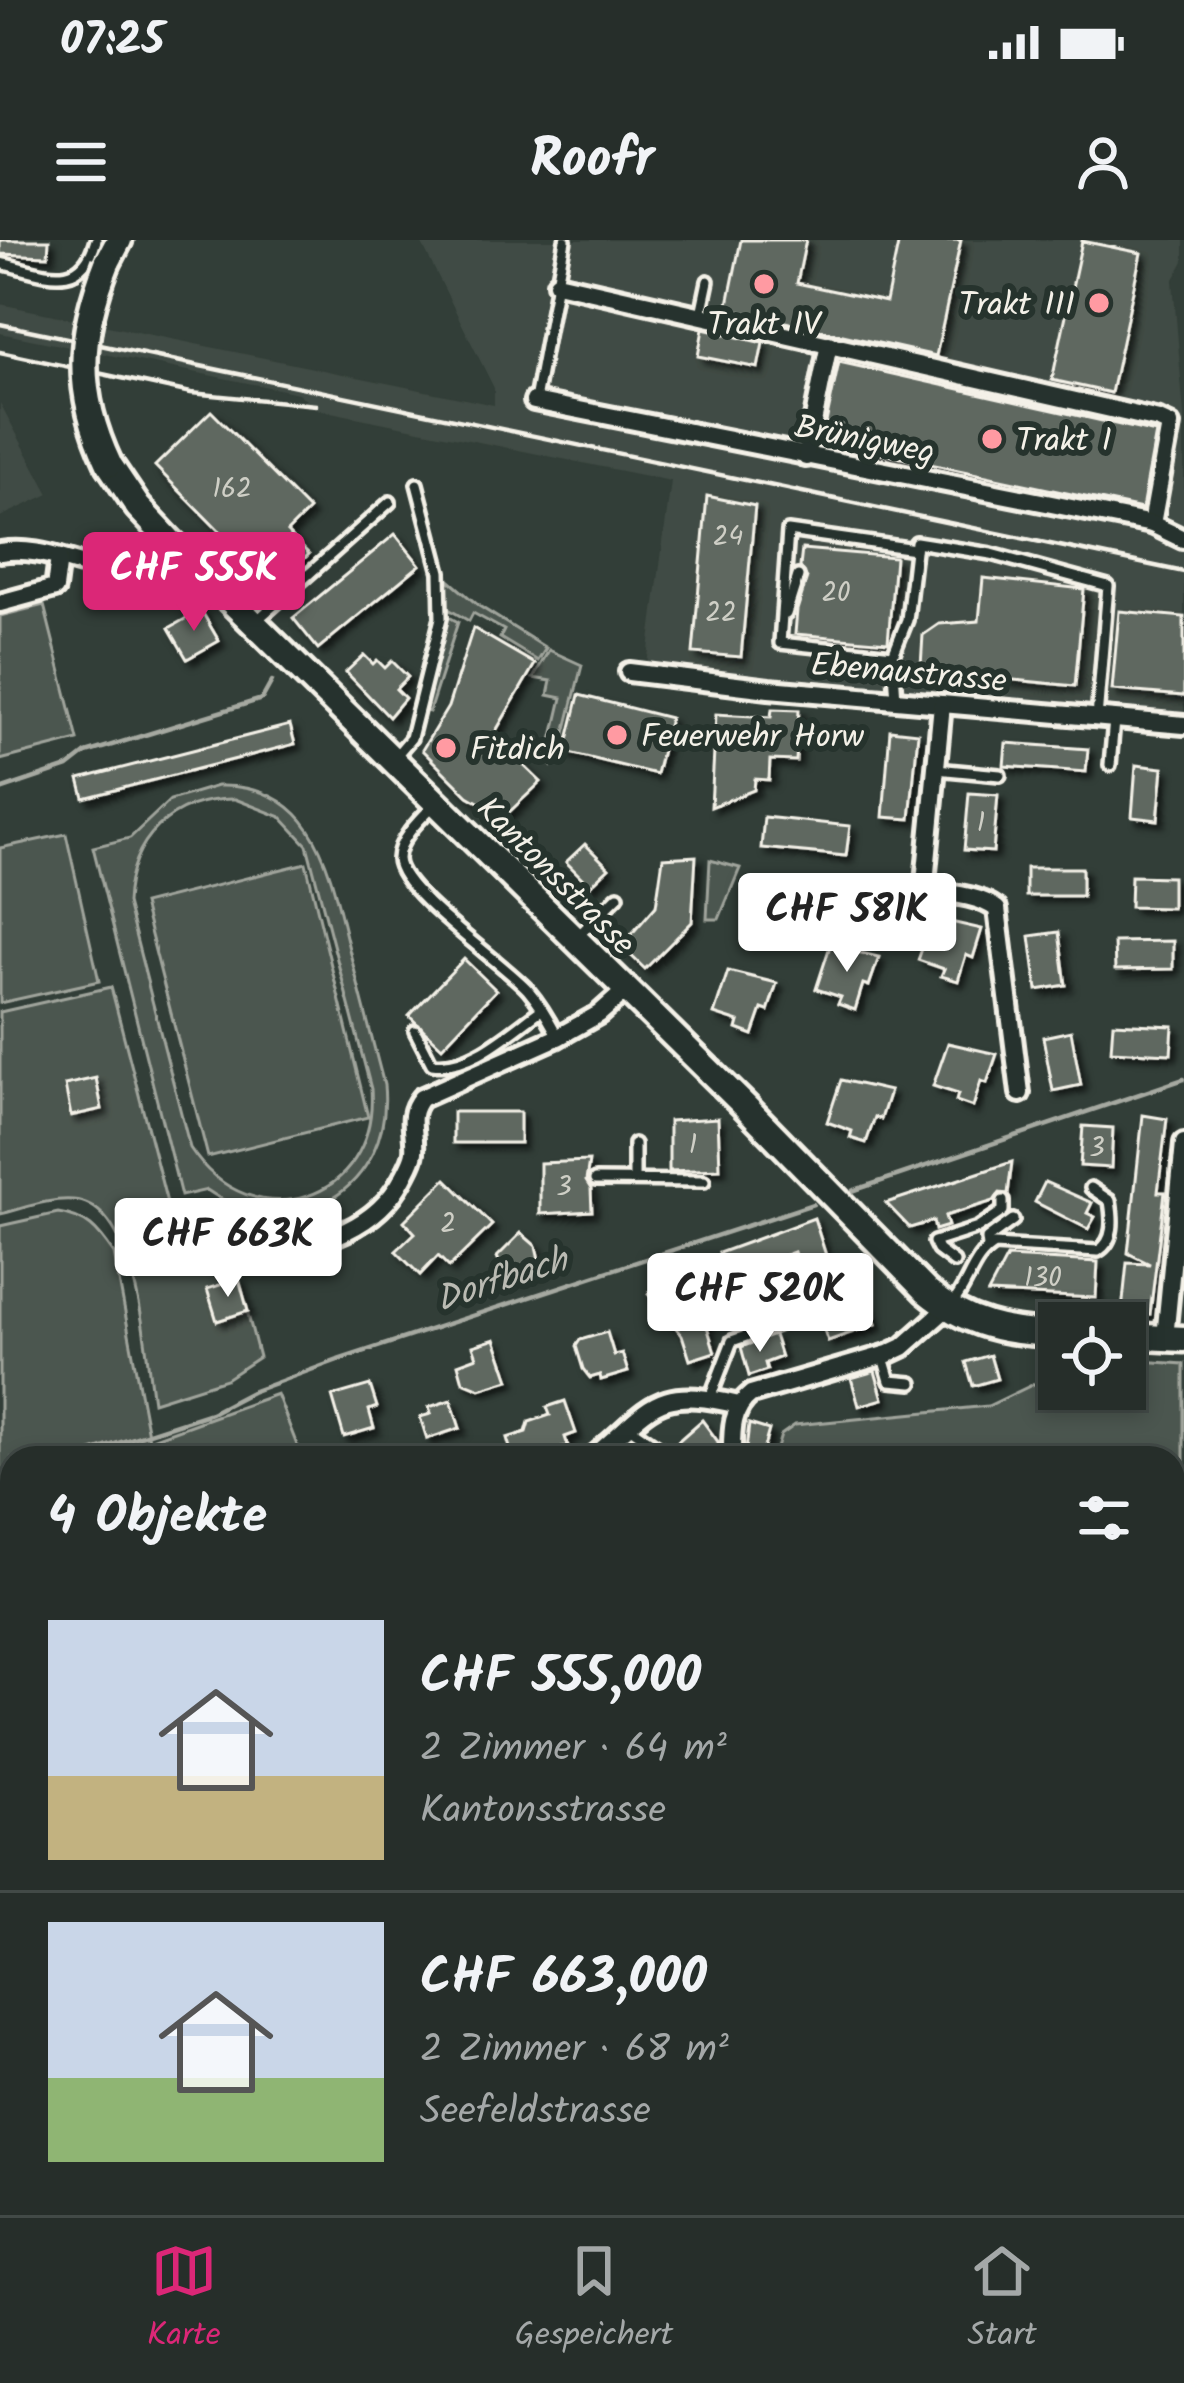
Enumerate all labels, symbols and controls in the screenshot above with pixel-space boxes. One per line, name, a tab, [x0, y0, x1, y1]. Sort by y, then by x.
text: 07:25	[60, 6, 164, 78]
text: Roofr	[530, 119, 654, 205]
icon: menu	[48, 129, 114, 195]
icon: person	[1070, 129, 1136, 195]
marker: Trakt IV	[751, 271, 777, 297]
place label: Trakt III	[959, 280, 1075, 333]
marker: Trakt III	[1086, 290, 1112, 316]
place label: Trakt IV	[707, 300, 823, 353]
street label: Brünigweg	[790, 402, 939, 481]
place label: Trakt I	[1016, 416, 1112, 469]
marker: Trakt I	[979, 426, 1005, 452]
house number: 162	[212, 468, 252, 511]
house number: 24	[713, 516, 743, 559]
pin: CHF 555K	[70, 532, 318, 634]
text: CHF 555K	[110, 540, 278, 602]
house number: 20	[821, 572, 851, 615]
house number: 22	[705, 592, 737, 635]
street label: Ebenaustrasse	[808, 640, 1009, 709]
place label: Feuerwehr Horw	[641, 712, 865, 765]
marker: Feuerwehr Horw	[604, 722, 630, 748]
place label: Fitdich	[470, 725, 565, 778]
marker: Fitdich	[433, 735, 459, 761]
street label: Kantonsstrasse	[462, 785, 647, 970]
house number: 1	[977, 802, 985, 845]
pin: CHF 581K	[723, 873, 971, 975]
text: CHF 581K	[765, 881, 929, 943]
house number: 1	[689, 1124, 697, 1167]
house number: 3	[1089, 1127, 1105, 1170]
house number: 3	[556, 1166, 572, 1209]
pin: CHF 663K	[104, 1198, 352, 1300]
house number: 2	[440, 1203, 456, 1246]
text: CHF 663K	[142, 1206, 314, 1268]
water label: Dorfbach	[429, 1232, 578, 1329]
pin: CHF 520K	[636, 1253, 884, 1355]
house number: 130	[1024, 1257, 1062, 1300]
text: CHF 520K	[674, 1261, 846, 1323]
map controls	[1038, 1302, 1146, 1410]
button: locate	[1038, 1302, 1146, 1410]
text: 4 Objekte	[48, 1478, 267, 1559]
icon: filters	[1071, 1485, 1137, 1551]
text: CHF 555,000	[420, 1638, 701, 1719]
icon: home	[144, 1668, 288, 1812]
text: 2 Zimmer · 64 m²	[420, 1719, 727, 1781]
text: Kantonsstrasse	[420, 1781, 666, 1843]
text: CHF 663,000	[420, 1939, 707, 2020]
icon: home	[144, 1970, 288, 2114]
text: 2 Zimmer · 68 m²	[420, 2020, 729, 2082]
text: Seefeldstrasse	[420, 2082, 651, 2144]
tab: Karte	[147, 2238, 221, 2363]
tab: Gespeichert	[515, 2238, 673, 2363]
tab: Start	[967, 2238, 1037, 2363]

